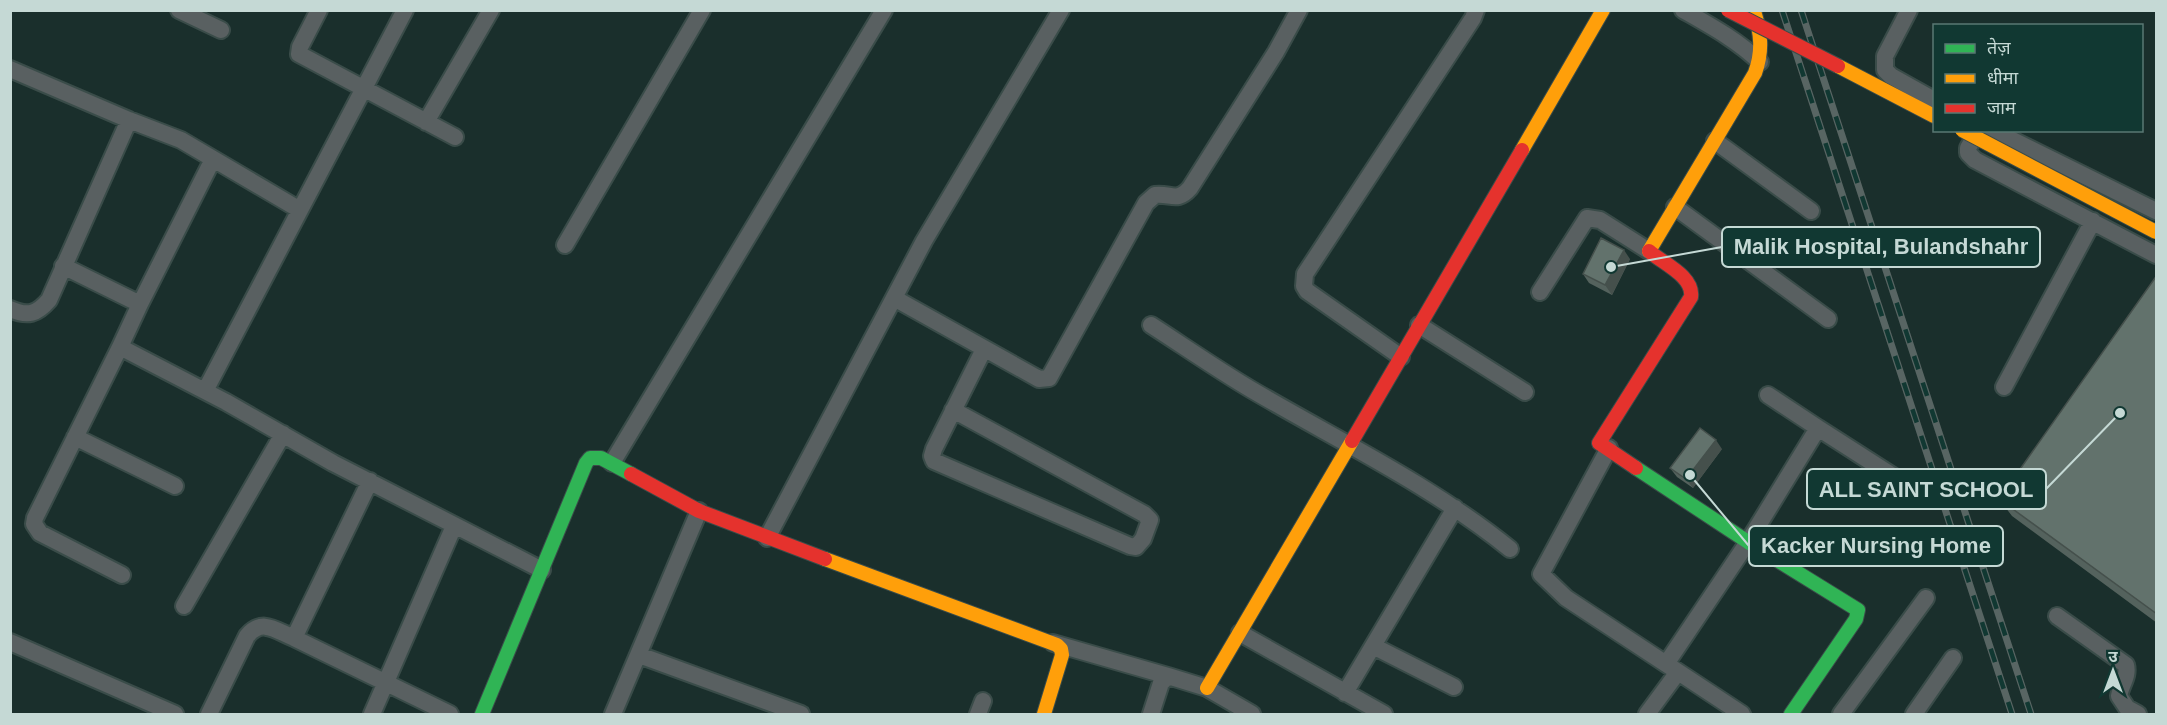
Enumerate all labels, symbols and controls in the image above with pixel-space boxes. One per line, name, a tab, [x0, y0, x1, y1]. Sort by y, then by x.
legend	[1933, 24, 2143, 132]
text: तेज़	[1987, 37, 2011, 58]
text: धीमा	[1987, 68, 2018, 88]
text: जाम	[1987, 98, 2017, 118]
callout: Malik Hospital, Bulandshahr	[1722, 227, 2040, 267]
text: Malik Hospital, Bulandshahr	[1734, 234, 2029, 259]
callout: ALL SAINT SCHOOL	[1807, 469, 2046, 509]
text: ALL SAINT SCHOOL	[1819, 477, 2033, 502]
callout: Kacker Nursing Home	[1749, 526, 2003, 566]
text: Kacker Nursing Home	[1761, 533, 1991, 558]
north arrow	[2083, 641, 2143, 701]
text: उ	[2108, 648, 2118, 665]

